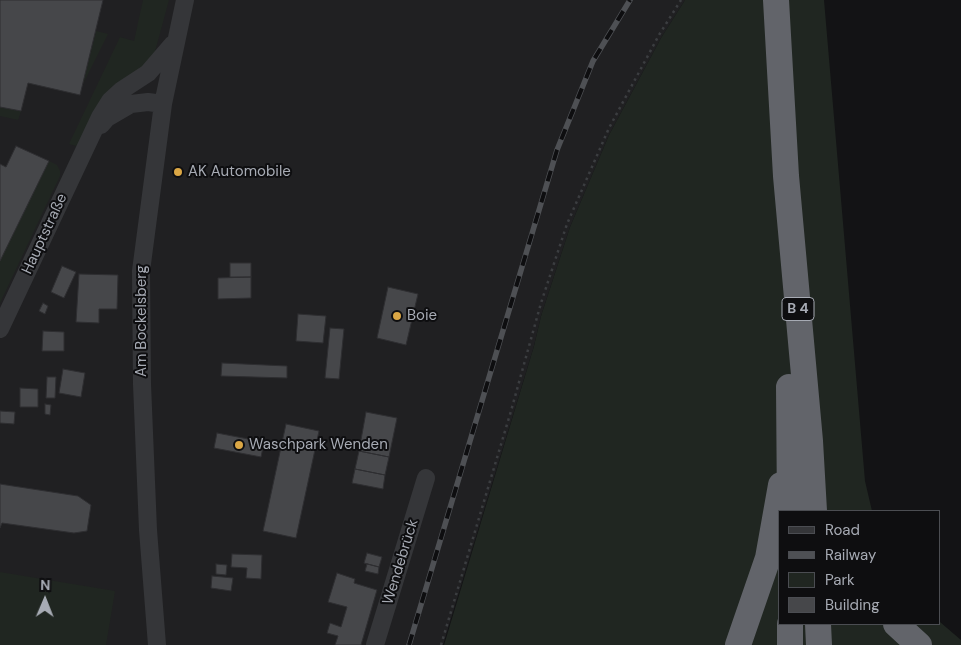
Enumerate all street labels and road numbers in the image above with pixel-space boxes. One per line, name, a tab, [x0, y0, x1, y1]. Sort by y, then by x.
street label: Hauptstraße	[18, 191, 72, 277]
street label: Am Bockelsberg	[133, 265, 151, 377]
road number: B 4	[782, 298, 814, 320]
street label: Wendebrück	[379, 517, 423, 607]

